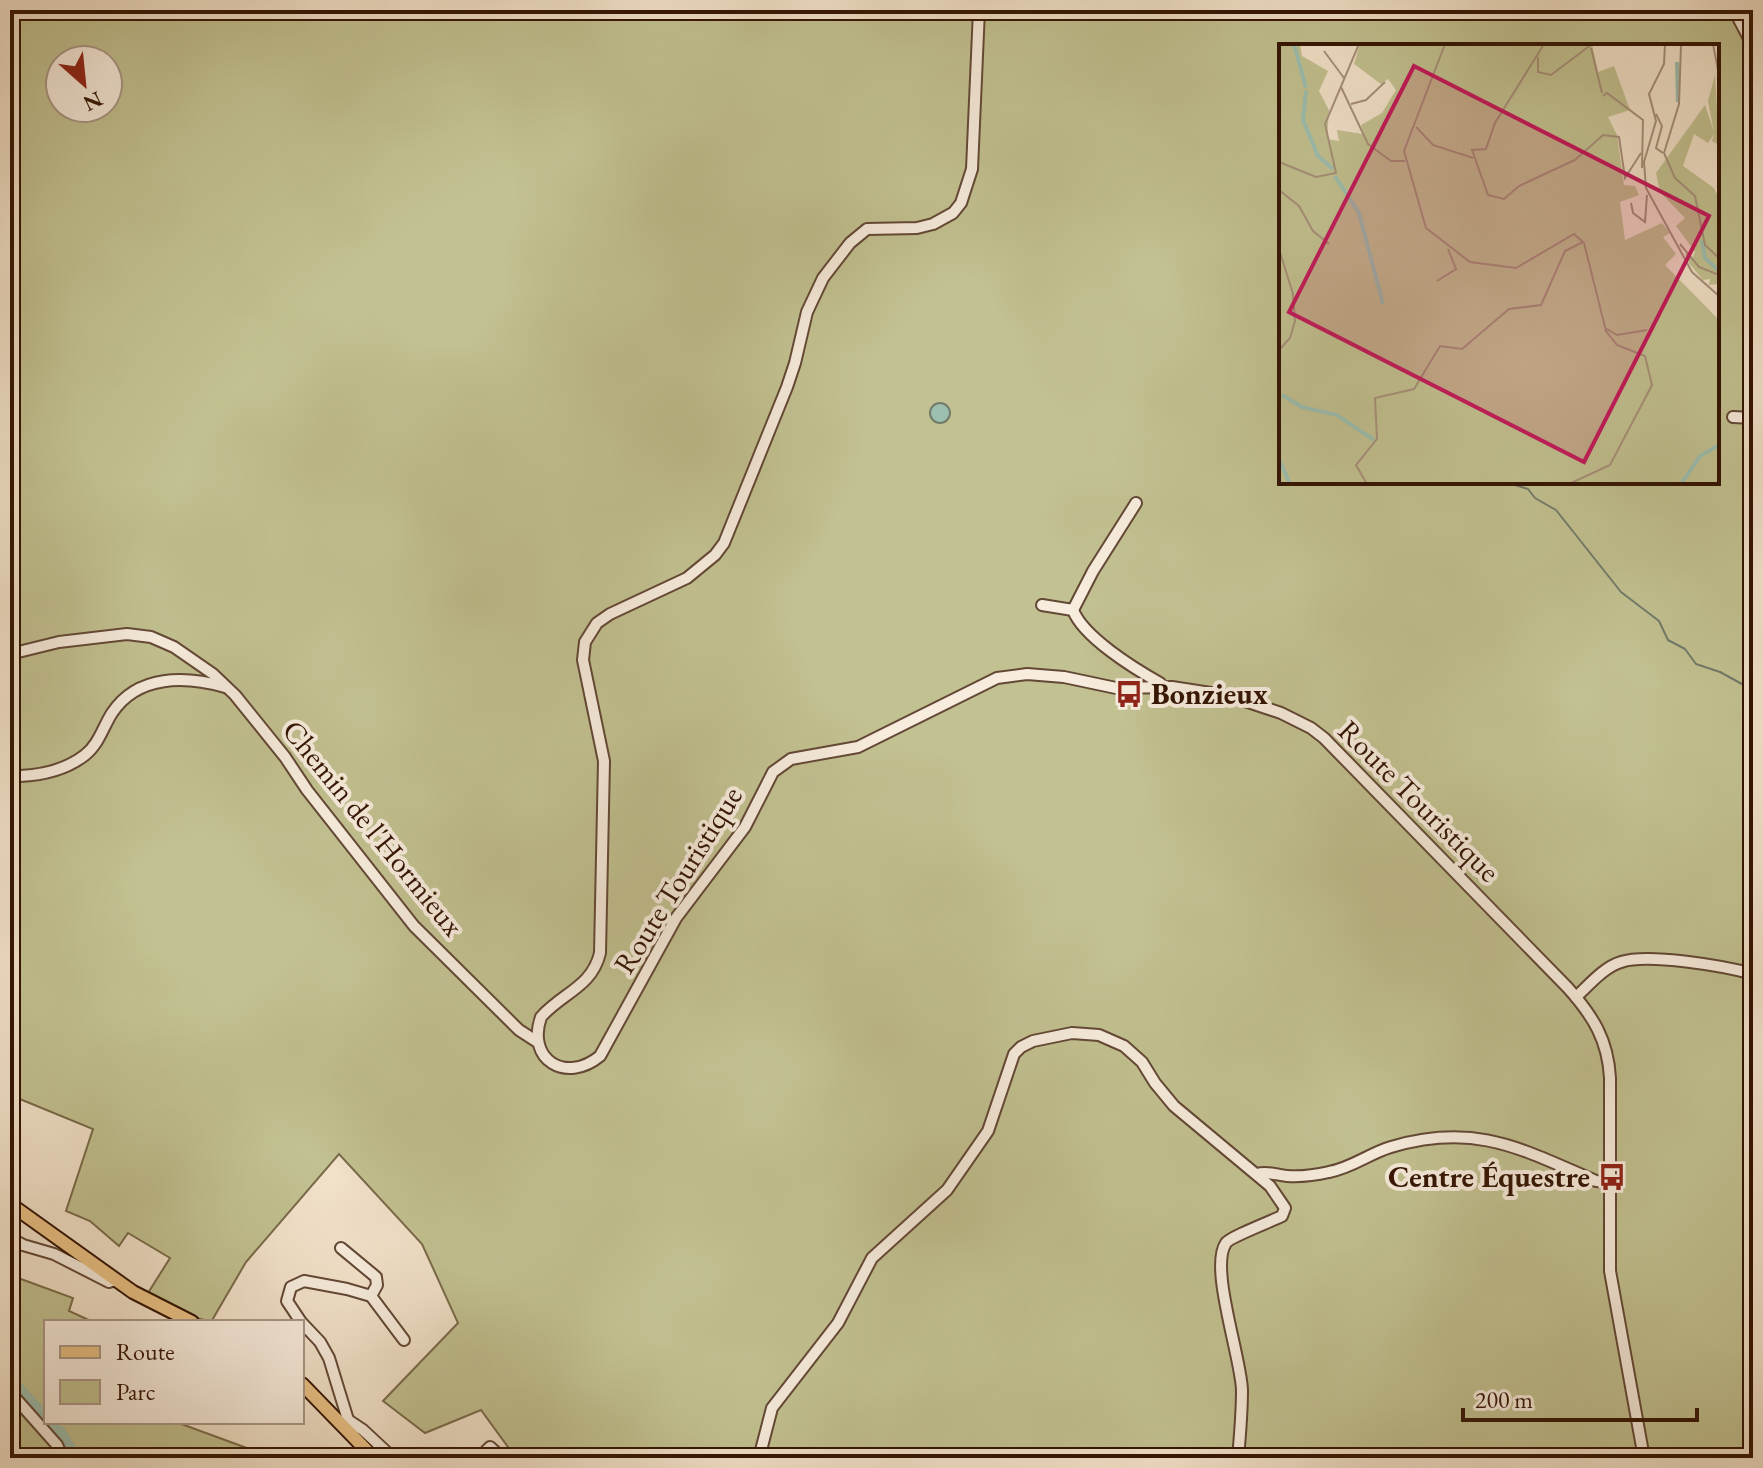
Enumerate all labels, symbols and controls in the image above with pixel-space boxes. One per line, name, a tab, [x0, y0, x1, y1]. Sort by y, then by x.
north arrow	[44, 44, 124, 124]
inset map	[1279, 44, 1719, 484]
text: N	[78, 84, 107, 118]
place label: Bonzieux	[1151, 674, 1268, 713]
bus stop icon: Bonzieux	[1114, 679, 1144, 709]
street label: Route Touristique	[1330, 711, 1509, 890]
street label: Chemin de l'Hormieux	[274, 712, 473, 944]
street label: Route Touristique	[604, 779, 751, 981]
place label: Centre Équestre	[1388, 1157, 1590, 1196]
bus stop icon: Centre Équestre	[1597, 1162, 1627, 1192]
legend	[44, 1320, 304, 1424]
text: Route	[116, 1336, 175, 1367]
scale bar	[1463, 1372, 1697, 1422]
text: Parc	[116, 1376, 155, 1407]
text: 200 m	[1475, 1384, 1533, 1415]

